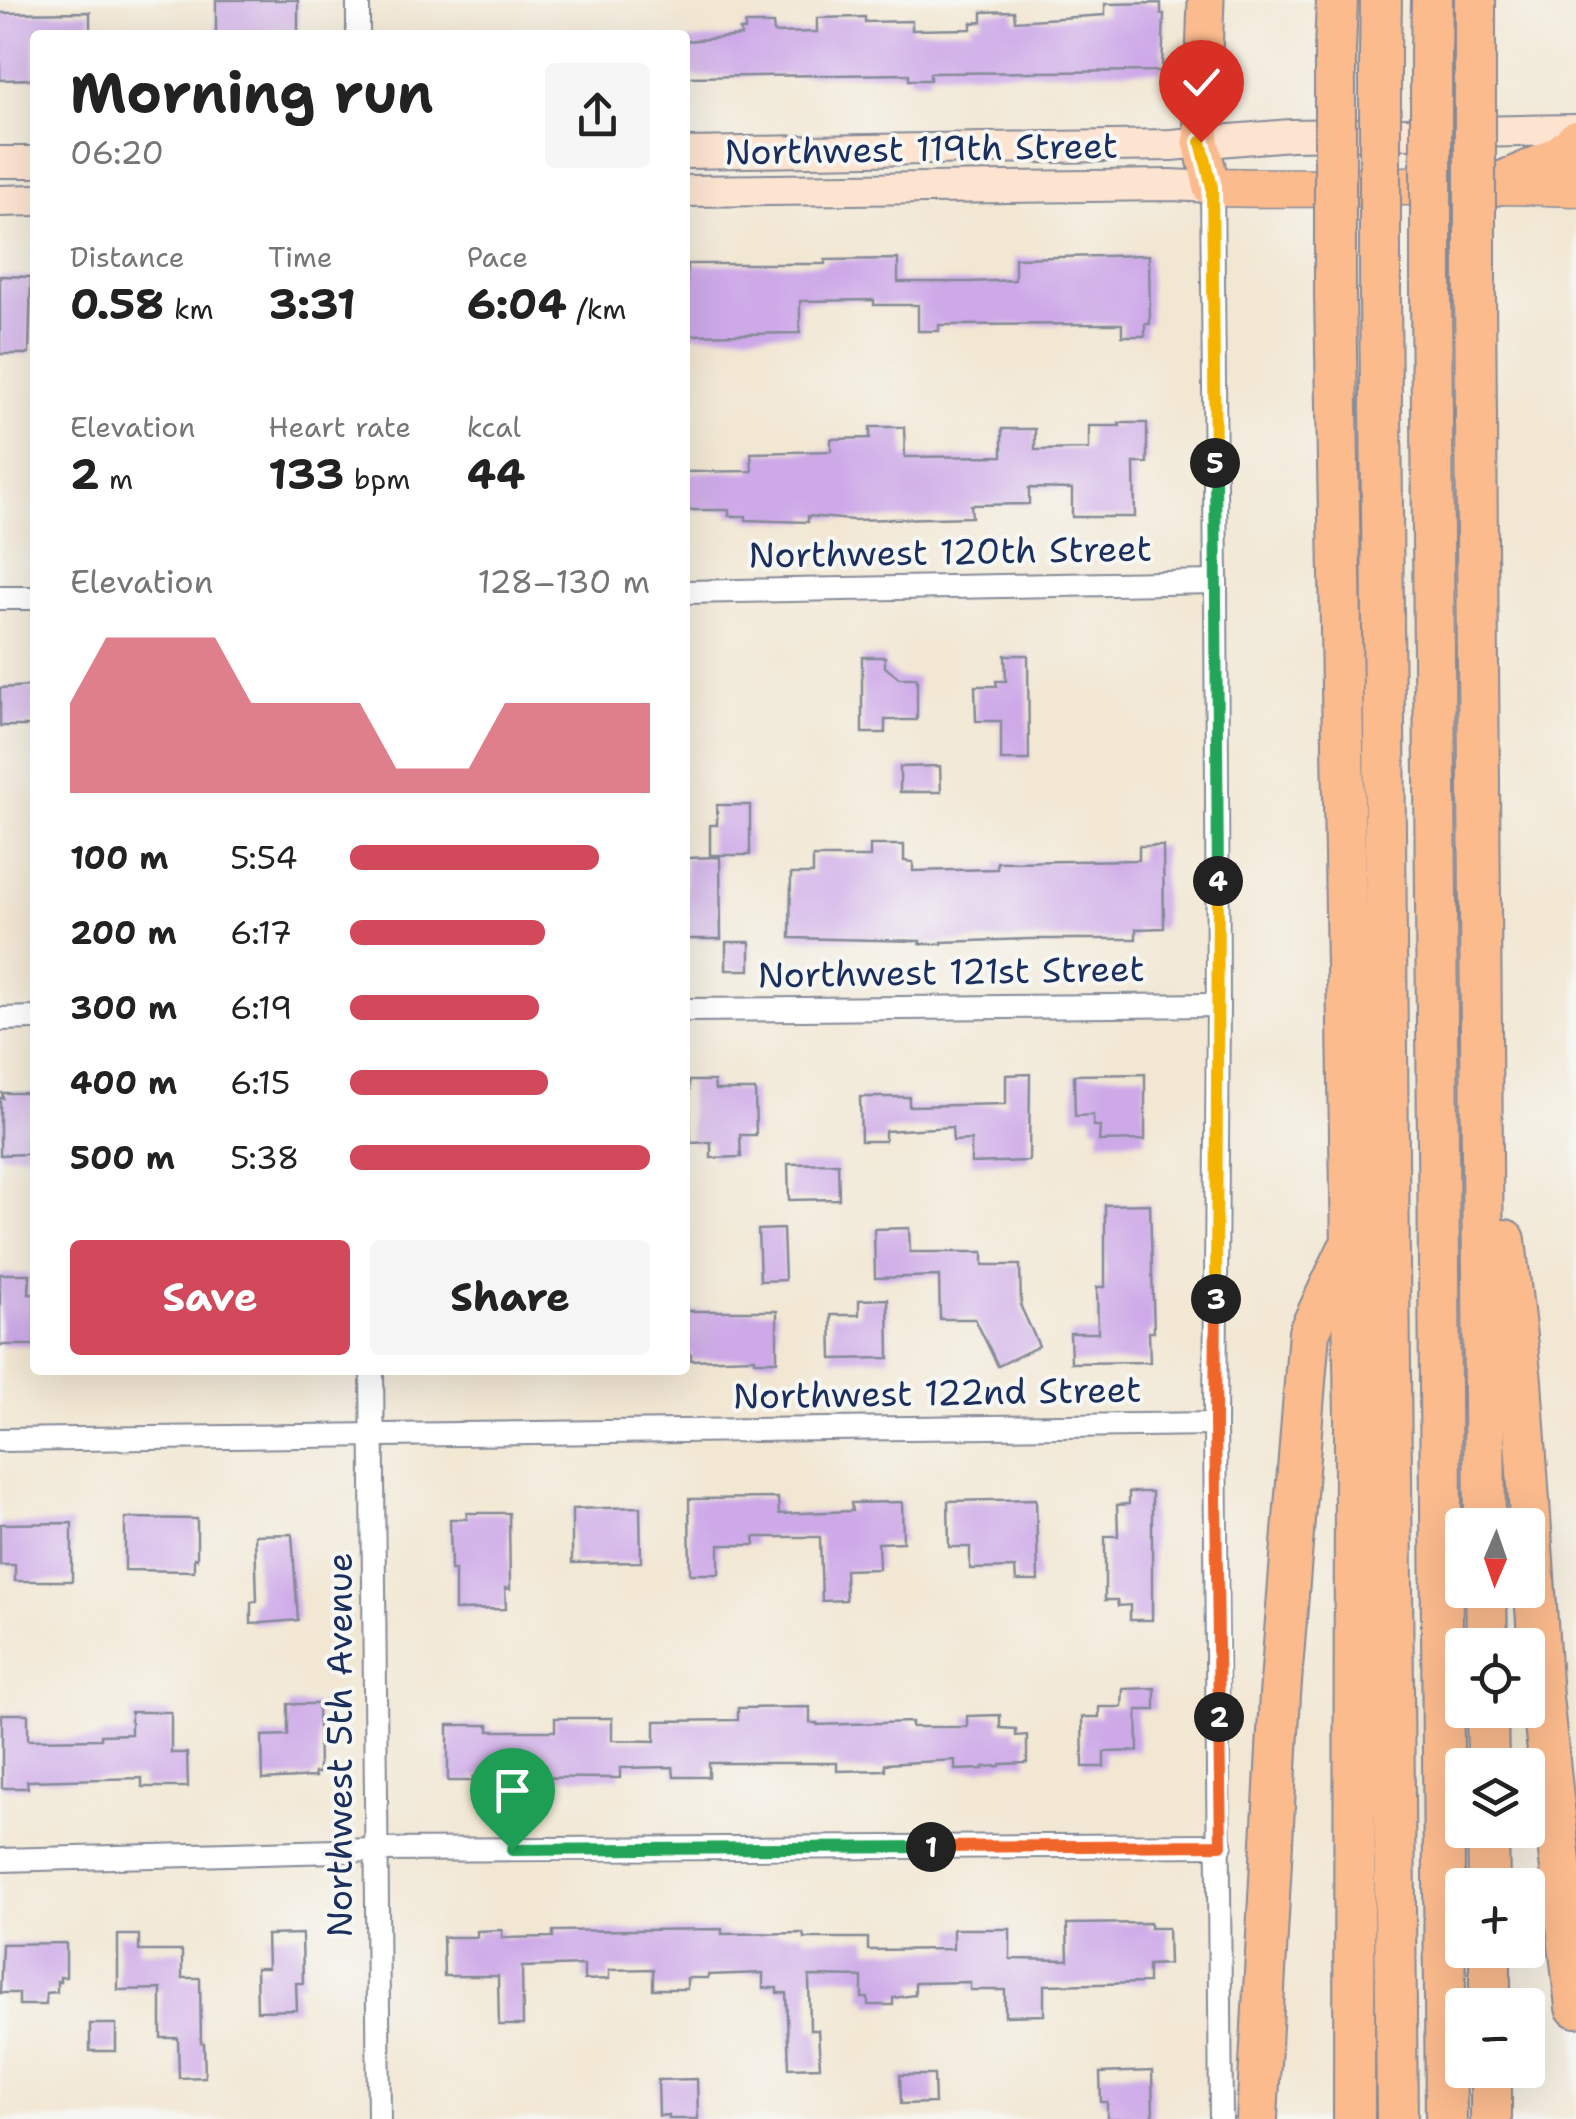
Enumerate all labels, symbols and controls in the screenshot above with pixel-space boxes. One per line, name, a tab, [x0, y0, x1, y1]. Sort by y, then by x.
pin	[1159, 40, 1244, 143]
icon: check	[1174, 55, 1229, 110]
text: Morning run	[70, 56, 434, 130]
button: share	[545, 63, 650, 168]
street label: Northwest 119th Street	[724, 122, 1118, 175]
text: 06:20	[70, 131, 164, 174]
text: Distance	[70, 238, 185, 276]
text: Time	[268, 238, 333, 276]
text: Pace	[467, 238, 528, 276]
text: 0.58	[70, 276, 164, 332]
text: 3:31	[268, 276, 356, 332]
text: 6:04	[467, 276, 567, 332]
text: km	[164, 290, 214, 328]
text: /km	[567, 290, 626, 328]
text: Elevation	[70, 408, 195, 446]
text: Heart rate	[268, 408, 411, 446]
text: kcal	[467, 408, 521, 446]
pin: 5	[1190, 438, 1240, 488]
text: 5	[1206, 444, 1224, 482]
text: 2	[70, 446, 99, 502]
text: 133	[268, 446, 344, 502]
text: 44	[467, 446, 525, 502]
text: m	[99, 460, 133, 498]
text: bpm	[344, 460, 410, 498]
street label: Northwest 120th Street	[748, 524, 1152, 579]
text: Elevation	[70, 560, 213, 603]
text: 128–130 m	[478, 560, 650, 603]
text: 100 m	[70, 836, 169, 879]
text: 5:54	[230, 836, 298, 879]
pin: 4	[1193, 856, 1243, 906]
text: 4	[1208, 862, 1228, 900]
text: 200 m	[70, 911, 177, 954]
text: 6:17	[230, 911, 292, 954]
street label: Northwest 121st Street	[757, 945, 1145, 998]
text: 300 m	[70, 986, 177, 1029]
text: 6:19	[230, 986, 292, 1029]
text: 400 m	[70, 1061, 177, 1104]
text: 6:15	[230, 1061, 290, 1104]
text: 500 m	[70, 1136, 175, 1179]
text: 5:38	[230, 1136, 299, 1179]
button: Save	[70, 1240, 350, 1355]
button: Share	[370, 1240, 650, 1355]
pin: 3	[1191, 1274, 1241, 1324]
text: 3	[1206, 1280, 1226, 1318]
street label: Northwest 122nd Street	[732, 1365, 1142, 1420]
north arrow	[1445, 1508, 1545, 1608]
map controls	[1445, 1508, 1545, 2088]
street label: Northwest 5th Avenue	[316, 1553, 363, 1937]
button: locate	[1445, 1628, 1545, 1728]
pin: 2	[1194, 1692, 1244, 1742]
text: 2	[1209, 1698, 1229, 1736]
pin	[470, 1748, 555, 1851]
button: layers	[1445, 1748, 1545, 1848]
icon: arrive	[485, 1763, 540, 1818]
pin: 1	[906, 1822, 956, 1872]
text: 1	[925, 1828, 937, 1866]
button: +	[1445, 1868, 1545, 1968]
button: −	[1445, 1988, 1545, 2088]

